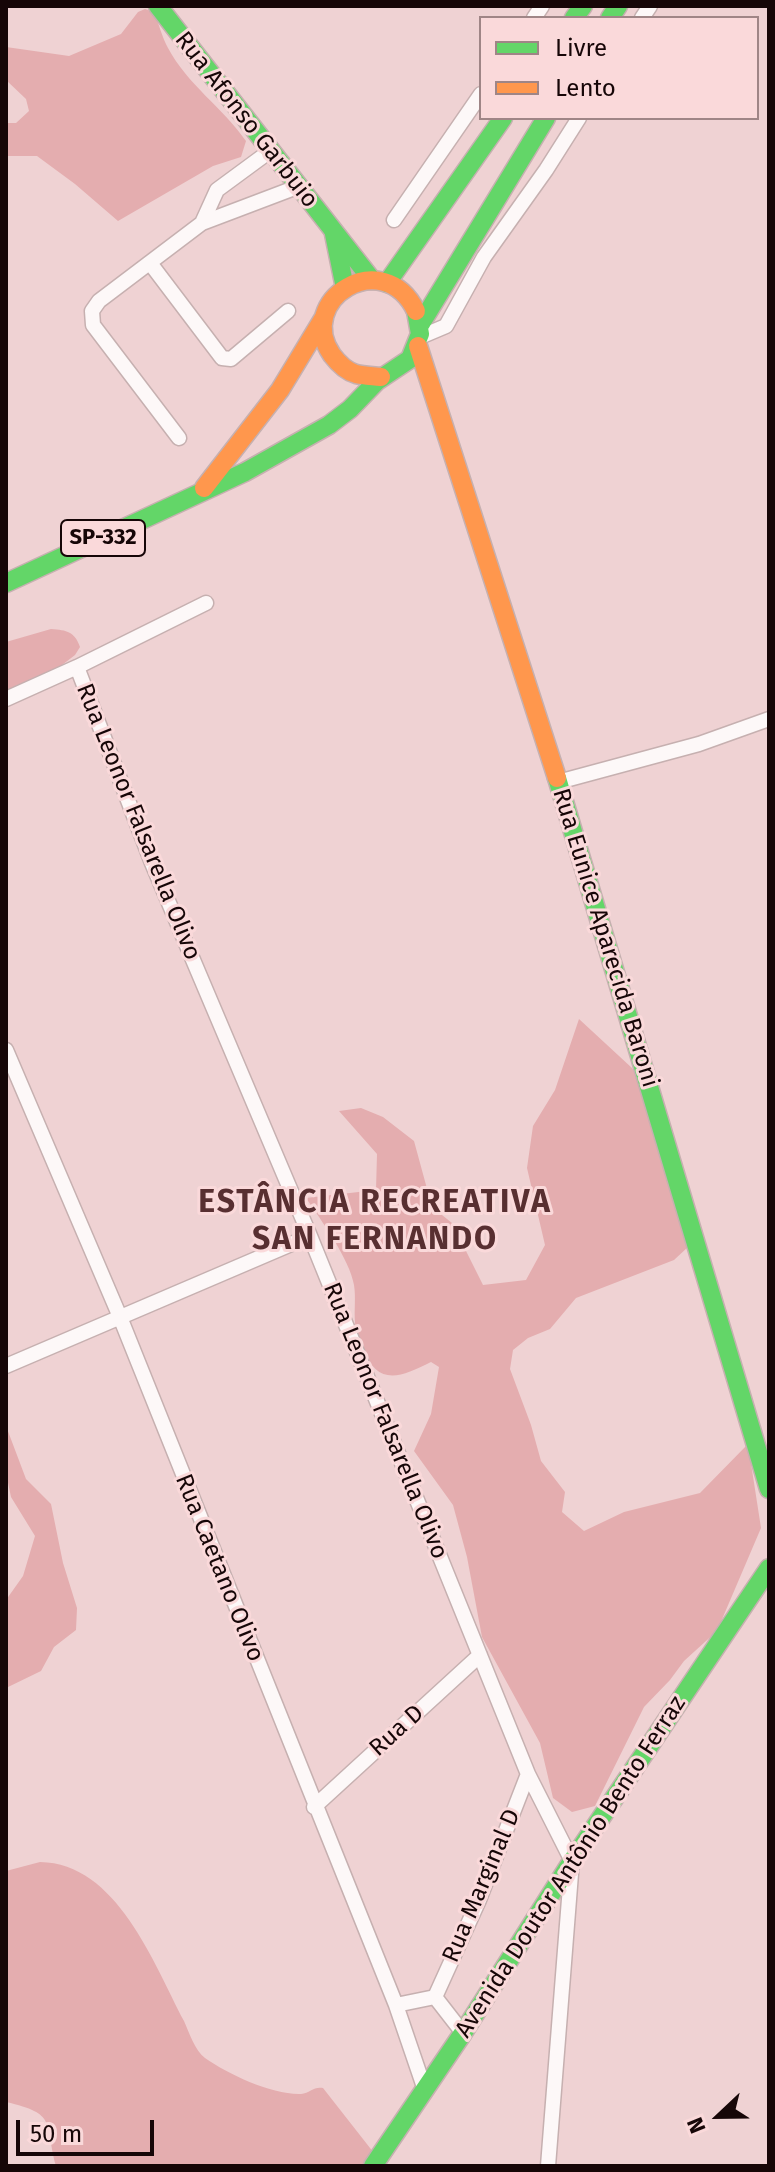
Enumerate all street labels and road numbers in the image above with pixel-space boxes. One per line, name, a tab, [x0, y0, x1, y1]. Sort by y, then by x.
street label: Rua Afonso Garbuio	[168, 26, 324, 214]
road number: SP-332	[61, 520, 145, 556]
street label: Rua Leonor Falsarella Olivo	[69, 680, 207, 964]
street label: Rua Eunice Aparecida Baroni	[546, 785, 664, 1091]
street label: Rua Leonor Falsarella Olivo	[316, 1279, 454, 1563]
street label: Rua Caetano Olivo	[168, 1470, 270, 1666]
street label: Avenida Doutor Antônio Bento Ferraz	[450, 1691, 692, 2043]
street label: Rua D	[364, 1699, 430, 1763]
street label: Rua Marginal D	[437, 1805, 527, 1967]

